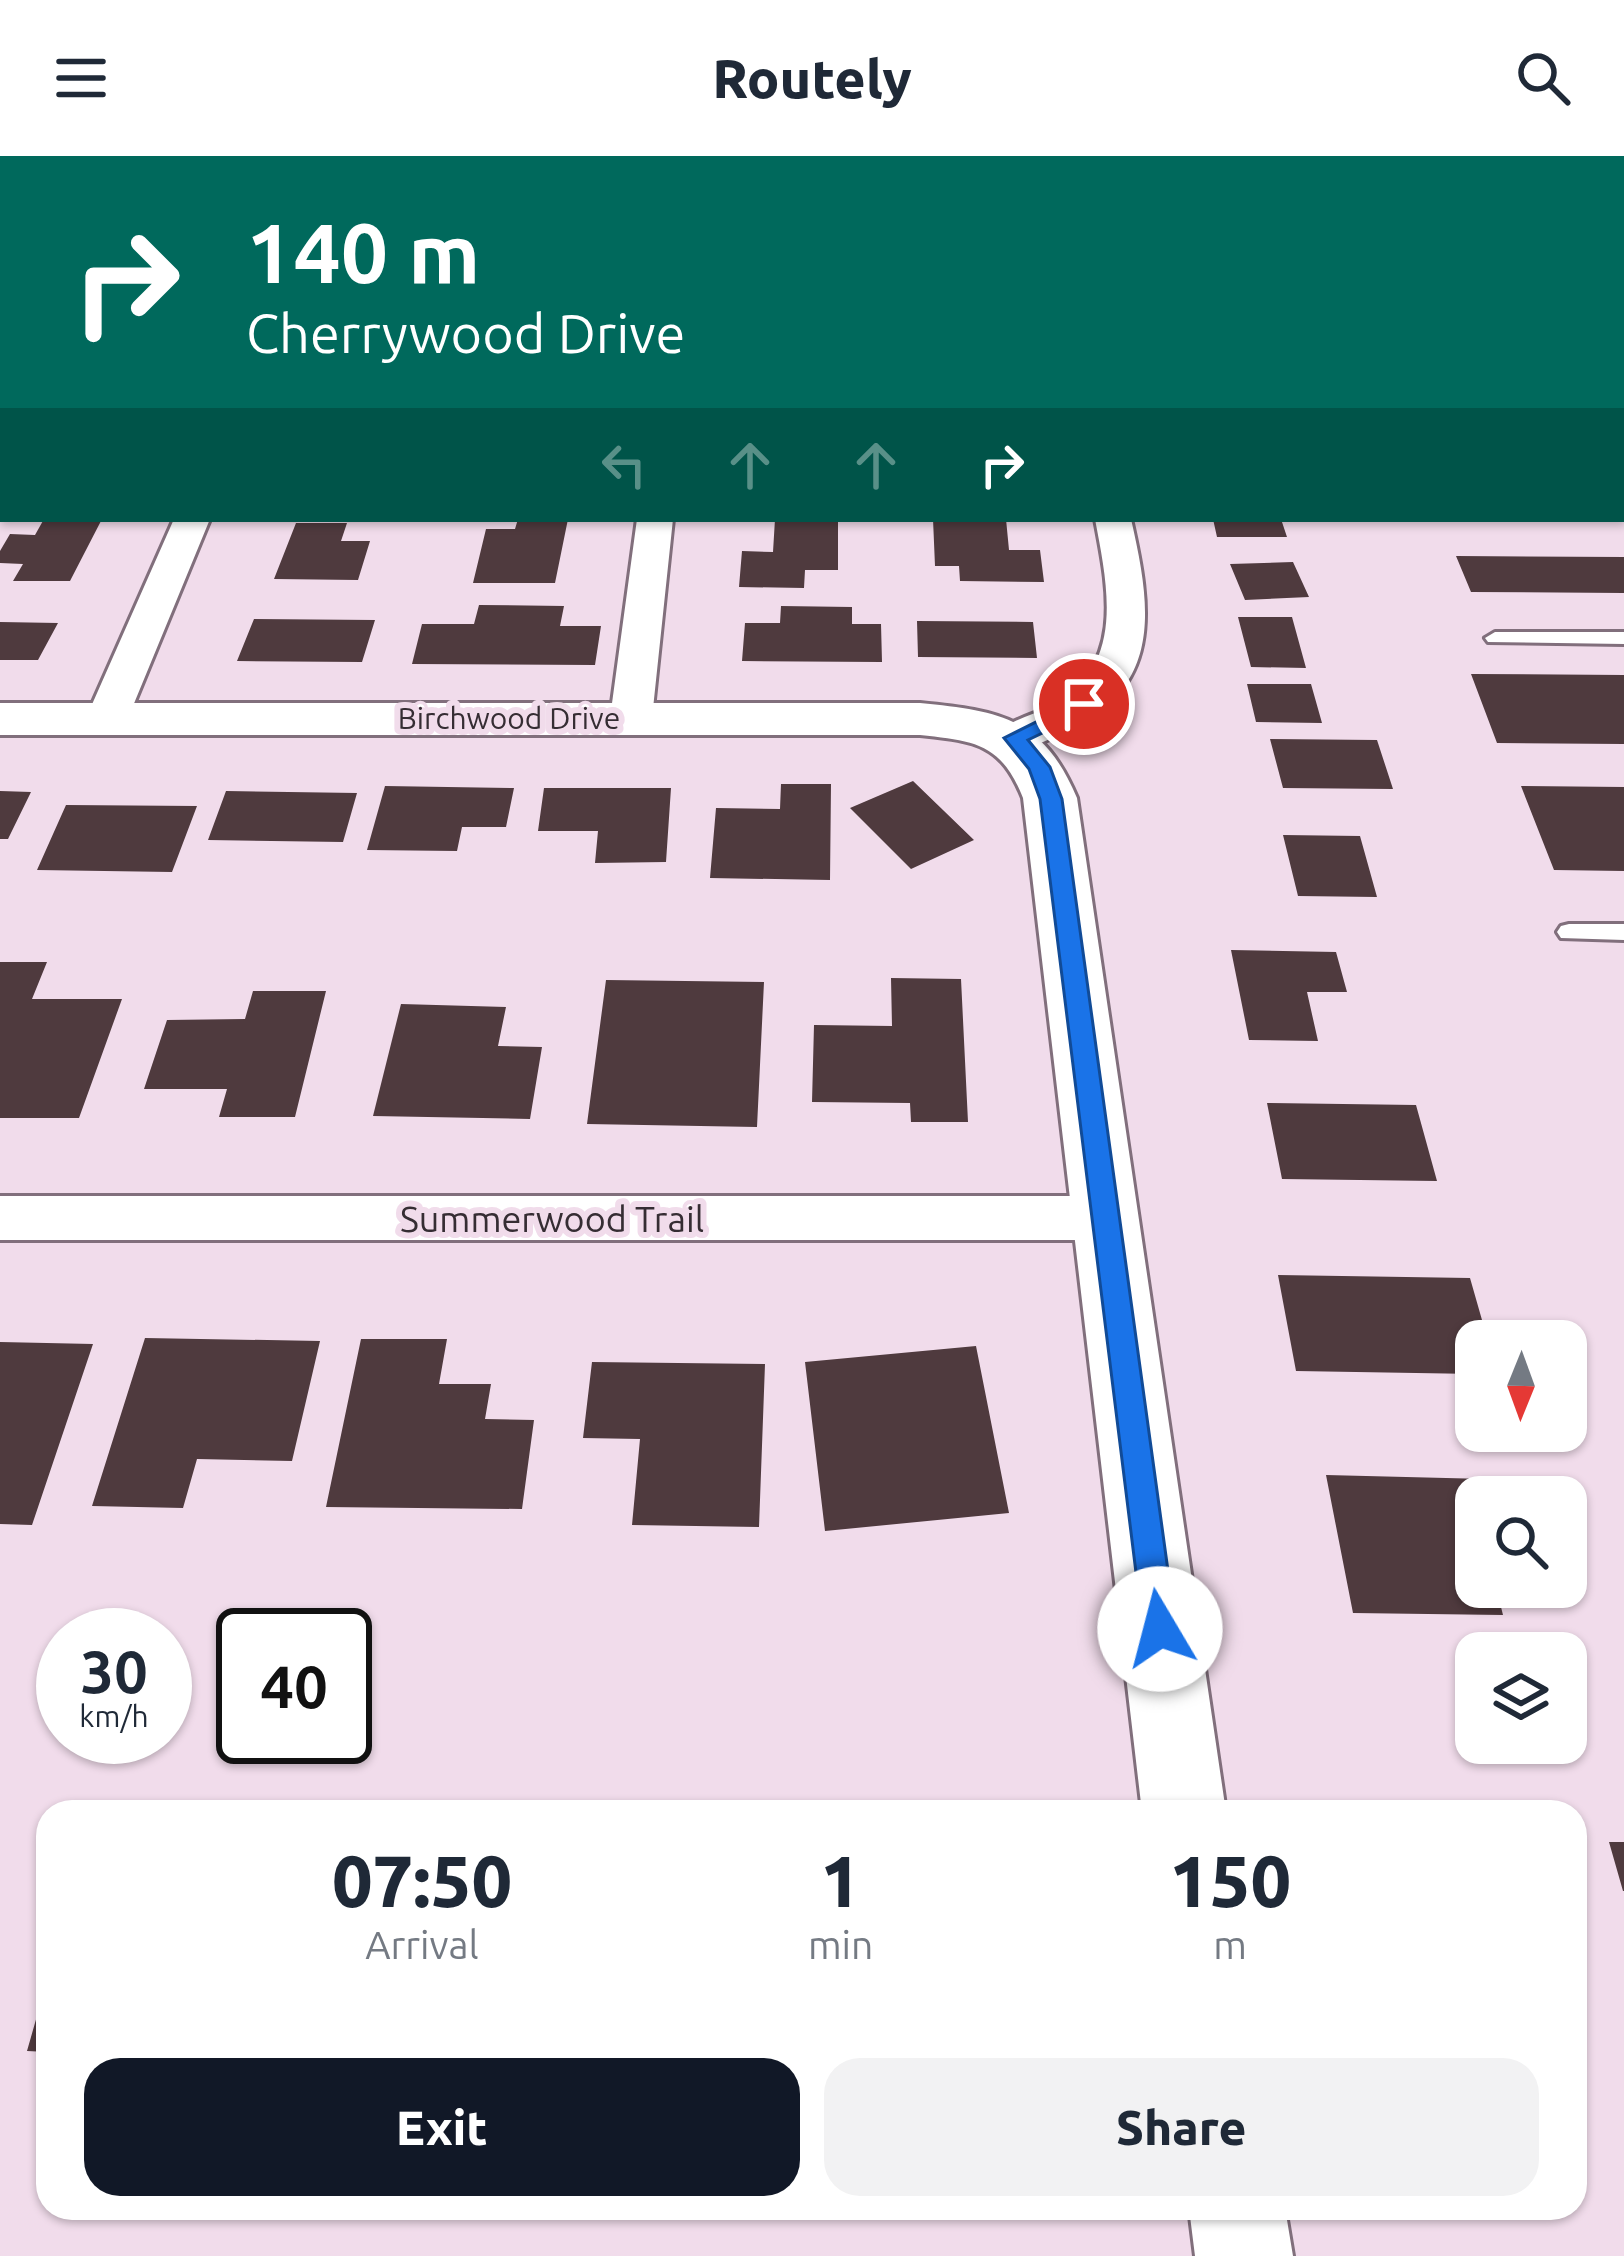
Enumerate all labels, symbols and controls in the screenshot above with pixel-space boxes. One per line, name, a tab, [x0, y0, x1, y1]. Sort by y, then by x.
icon: menu	[48, 45, 114, 111]
icon: search	[1510, 45, 1576, 111]
text: Routely	[712, 48, 912, 108]
icon: right	[48, 204, 204, 360]
text: 140 m	[246, 205, 480, 299]
text: Cherrywood Drive	[246, 303, 685, 363]
icon: left	[591, 432, 657, 498]
icon: ahead	[717, 432, 783, 498]
icon: ahead	[843, 432, 909, 498]
icon: right	[969, 432, 1035, 498]
pin	[1033, 653, 1135, 755]
icon: arrive	[1051, 671, 1117, 737]
street label: Birchwood Drive	[398, 701, 620, 735]
street label: Summerwood Trail	[400, 1198, 704, 1239]
north arrow	[1455, 1320, 1587, 1452]
map controls	[1455, 1320, 1587, 1764]
button: search	[1455, 1476, 1587, 1608]
position arrow	[1097, 1566, 1223, 1692]
speed limit sign: 40	[216, 1608, 372, 1764]
button: layers	[1455, 1632, 1587, 1764]
text: 30	[80, 1637, 148, 1704]
text: km/h	[79, 1699, 149, 1733]
text: 07:50	[332, 1840, 512, 1921]
text: 1	[820, 1840, 861, 1921]
text: 150	[1169, 1840, 1291, 1921]
text: Arrival	[365, 1923, 479, 1966]
text: min	[808, 1923, 873, 1966]
text: m	[1213, 1923, 1247, 1966]
button: Exit	[84, 2058, 800, 2196]
button: Share	[824, 2058, 1539, 2196]

